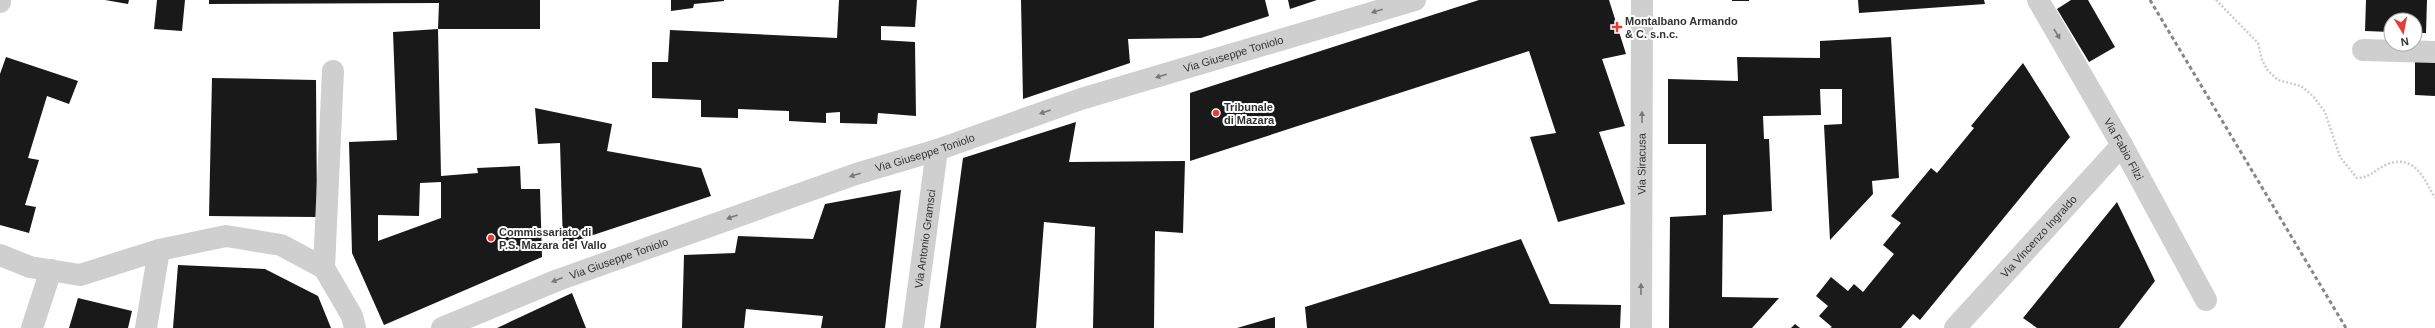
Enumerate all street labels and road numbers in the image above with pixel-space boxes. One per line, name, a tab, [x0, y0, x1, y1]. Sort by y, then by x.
street label: Via Giuseppe Toniolo	[1182, 33, 1285, 74]
street label: Via Fabio Filzi	[2102, 116, 2146, 182]
street label: Via Giuseppe Toniolo	[874, 131, 976, 174]
street label: Via Siracusa	[1635, 132, 1648, 195]
street label: Via Antonio Gramsci	[912, 189, 938, 289]
street label: Via Vincenzo Ingraldo	[1998, 193, 2079, 280]
street label: Via Giuseppe Toniolo	[568, 235, 670, 281]

